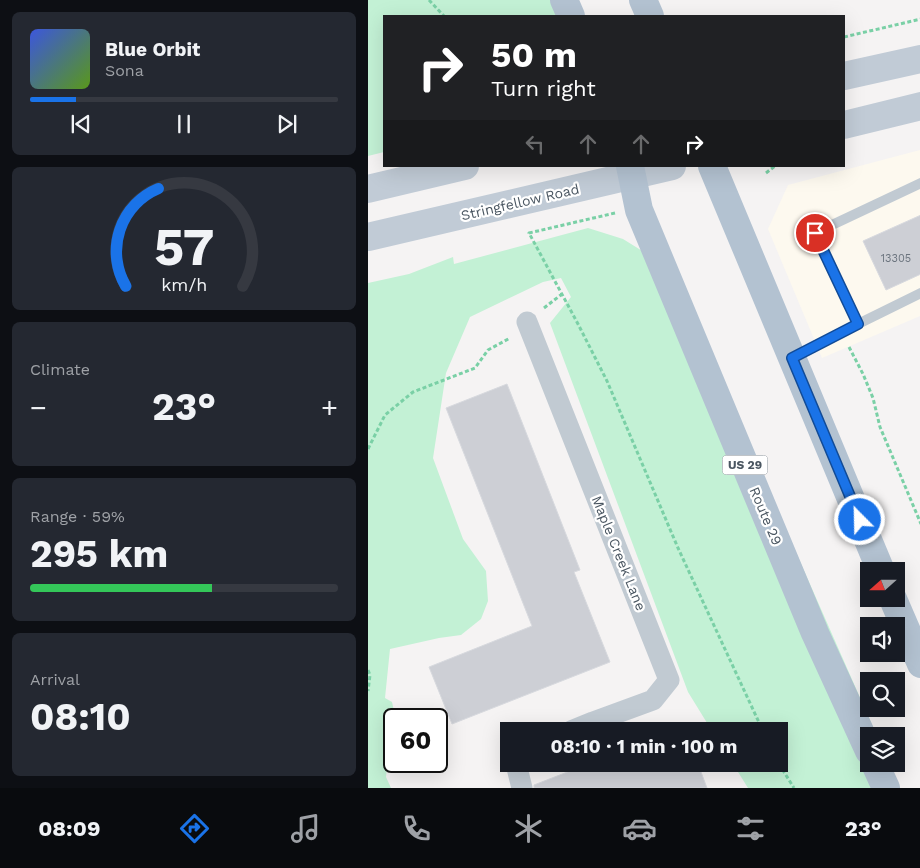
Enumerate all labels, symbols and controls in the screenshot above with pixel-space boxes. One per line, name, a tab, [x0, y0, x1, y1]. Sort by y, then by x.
text: 50 m	[491, 34, 577, 76]
icon: right	[408, 35, 473, 100]
text: Blue Orbit	[105, 38, 200, 61]
text: Sona	[105, 61, 144, 80]
text: Turn right	[491, 76, 596, 101]
icon: previous	[67, 110, 95, 138]
icon: pause	[170, 110, 198, 138]
icon: next	[273, 110, 301, 138]
icon: left	[521, 130, 549, 158]
icon: ahead	[574, 130, 602, 158]
icon: ahead	[627, 130, 655, 158]
icon: right	[680, 130, 708, 158]
street label: Stringfellow Road	[459, 181, 581, 223]
pin	[794, 212, 836, 254]
text: 57	[154, 217, 214, 278]
icon: arrive	[801, 219, 829, 247]
house number: 13305	[881, 252, 911, 265]
text: km/h	[161, 274, 207, 295]
text: Climate	[30, 360, 90, 379]
text: 23°	[152, 385, 216, 429]
text: −	[30, 391, 47, 424]
text: +	[321, 391, 338, 424]
road number: US 29	[722, 456, 768, 474]
street label: Route 29	[747, 485, 785, 547]
street label: Maple Creek Lane	[589, 493, 649, 613]
position arrow	[833, 493, 885, 545]
text: Range · 59%	[30, 507, 125, 526]
text: 295 km	[30, 532, 168, 576]
north arrow	[860, 562, 906, 608]
map controls	[860, 562, 905, 772]
button: sound	[860, 617, 905, 662]
text: Arrival	[30, 670, 80, 689]
button: search	[860, 672, 905, 717]
text: 08:10	[30, 695, 131, 739]
speed limit sign: 60	[383, 708, 448, 773]
button: layers	[860, 727, 905, 772]
text: 08:10 · 1 min · 100 m	[551, 735, 737, 758]
icon: directions	[177, 811, 212, 846]
icon: music	[288, 811, 323, 846]
icon: phone	[399, 811, 434, 846]
icon: climate	[511, 811, 546, 846]
icon: car	[622, 811, 657, 846]
icon: filters	[733, 811, 768, 846]
text: 08:09	[38, 816, 100, 841]
text: 23°	[845, 816, 882, 841]

